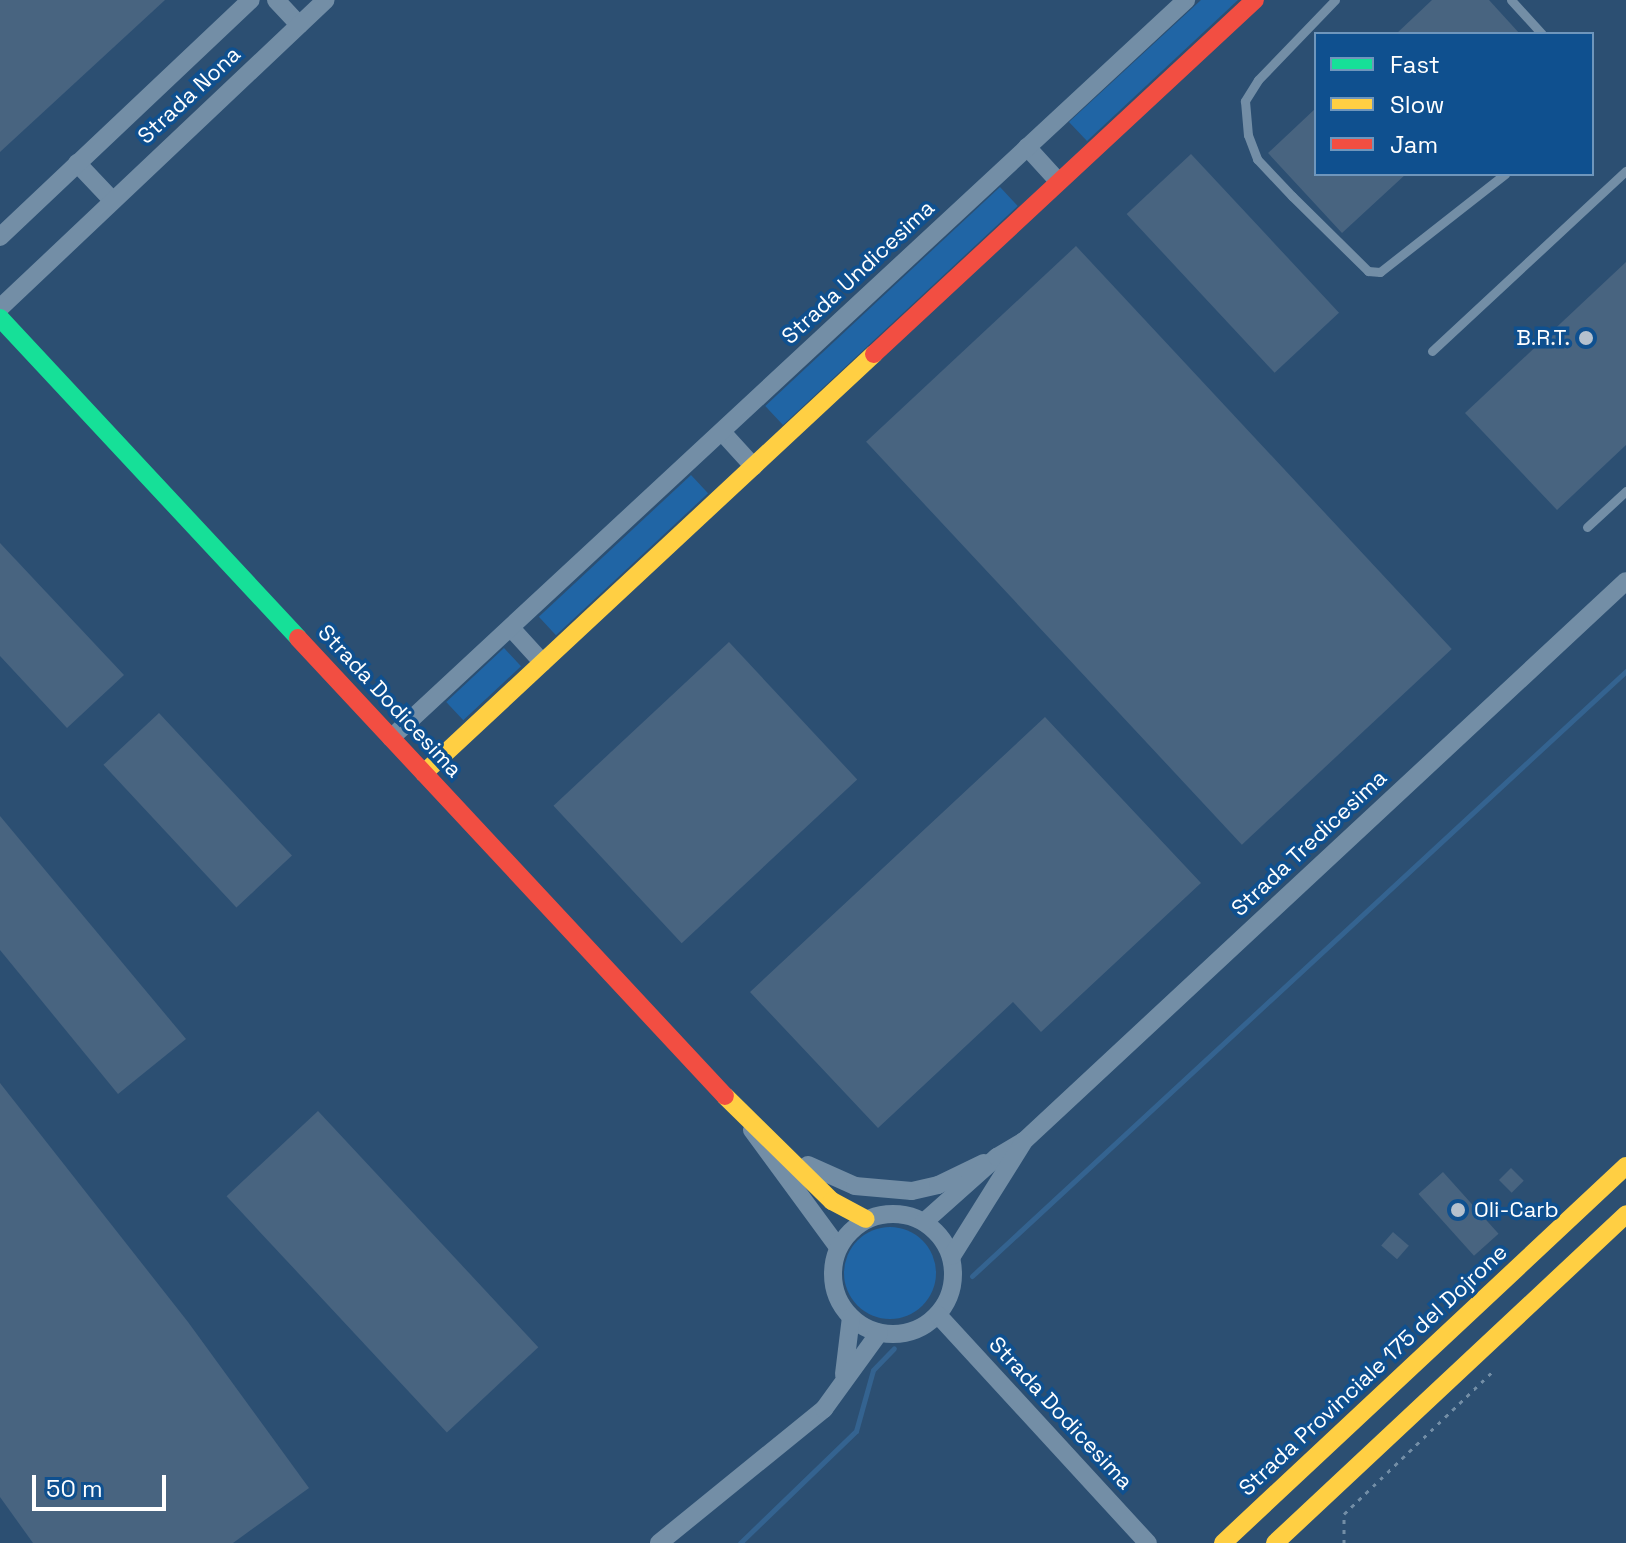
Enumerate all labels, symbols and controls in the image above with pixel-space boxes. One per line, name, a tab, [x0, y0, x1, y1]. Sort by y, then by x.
legend	[1314, 32, 1594, 176]
street label: Strada Nona	[132, 41, 246, 149]
text: Fast	[1390, 49, 1440, 80]
text: Slow	[1390, 89, 1444, 120]
text: Jam	[1390, 129, 1438, 160]
street label: Strada Undicesima	[776, 195, 940, 349]
place label: B.R.T.	[1516, 325, 1570, 351]
marker: B.R.T.	[1577, 329, 1595, 347]
street label: Strada Dodicesima	[313, 619, 467, 783]
street label: Strada Tredicesima	[1226, 764, 1392, 922]
place label: Oli-Carb	[1474, 1197, 1559, 1223]
marker: Oli-Carb	[1449, 1201, 1467, 1219]
street label: Strada Provinciale 175 del Dojrone	[1233, 1239, 1513, 1501]
street label: Strada Dodicesima	[984, 1331, 1138, 1495]
scale bar	[36, 1459, 170, 1509]
text: 50 m	[46, 1473, 103, 1504]

